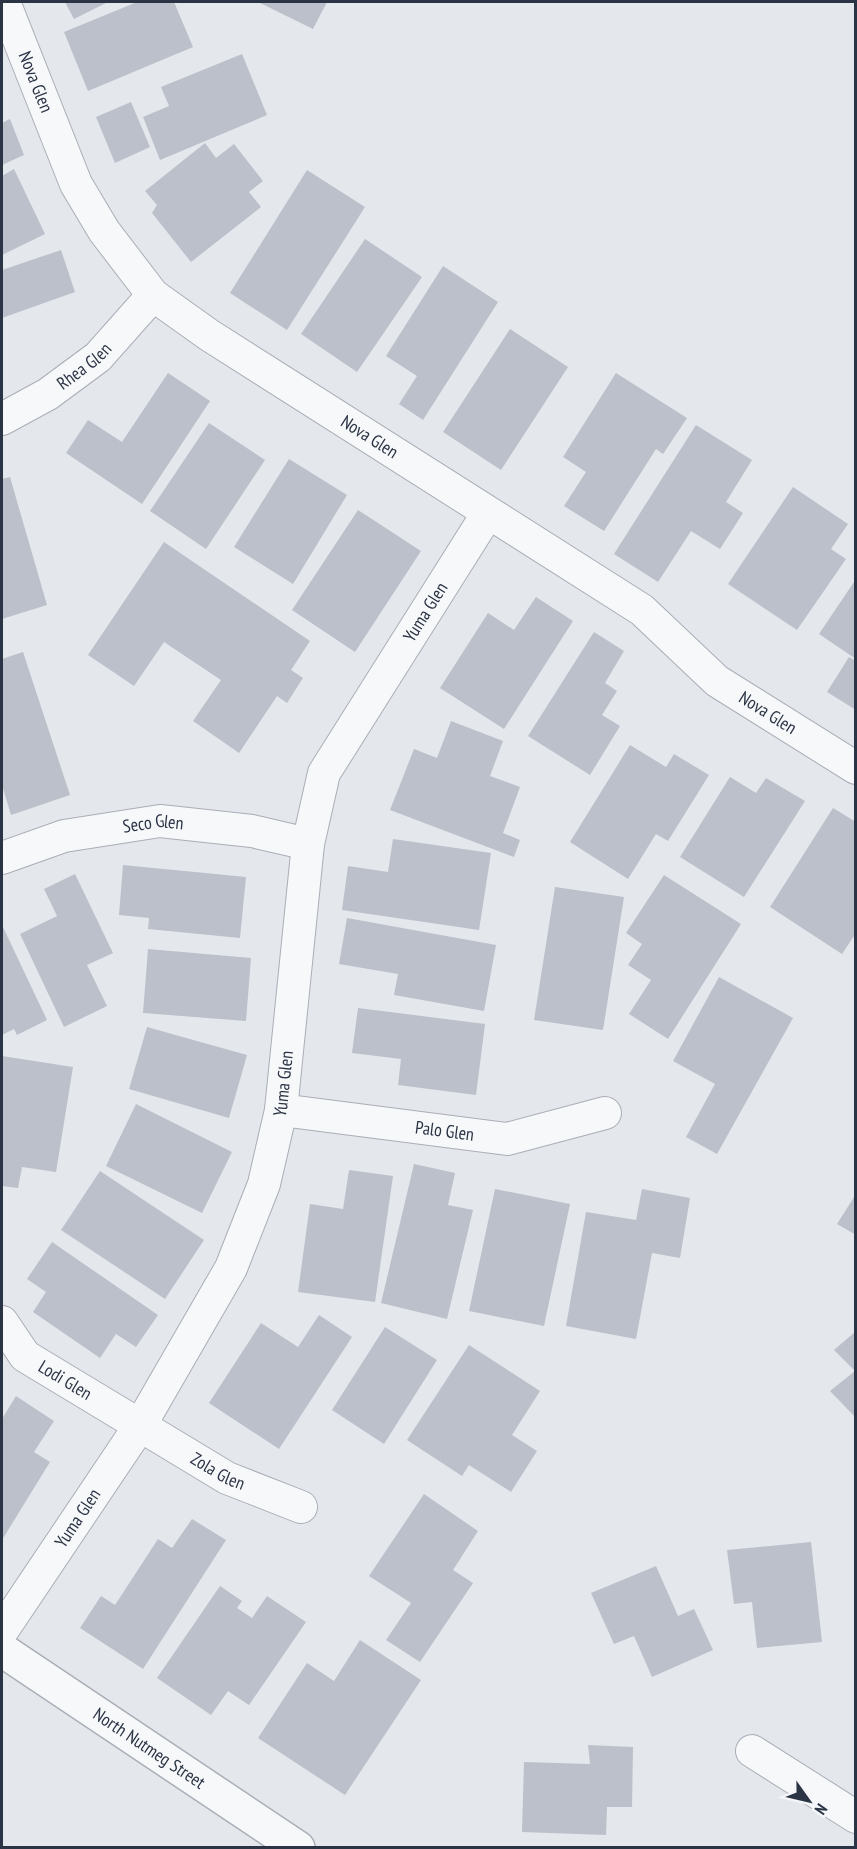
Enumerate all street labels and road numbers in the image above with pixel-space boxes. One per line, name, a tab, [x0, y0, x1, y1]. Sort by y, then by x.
street label: Nova Glen	[14, 48, 59, 116]
street label: Rhea Glen	[52, 338, 116, 395]
street label: Nova Glen	[337, 410, 403, 463]
street label: Yuma Glen	[398, 578, 452, 646]
street label: Nova Glen	[735, 686, 801, 739]
street label: Seco Glen	[121, 808, 185, 838]
street label: Yuma Glen	[268, 1050, 298, 1119]
street label: Palo Glen	[414, 1115, 475, 1146]
street label: Lodi Glen	[35, 1355, 96, 1405]
street label: Zola Glen	[187, 1447, 248, 1495]
street label: Yuma Glen	[49, 1484, 105, 1552]
street label: North Nutmeg Street	[89, 1702, 210, 1794]

